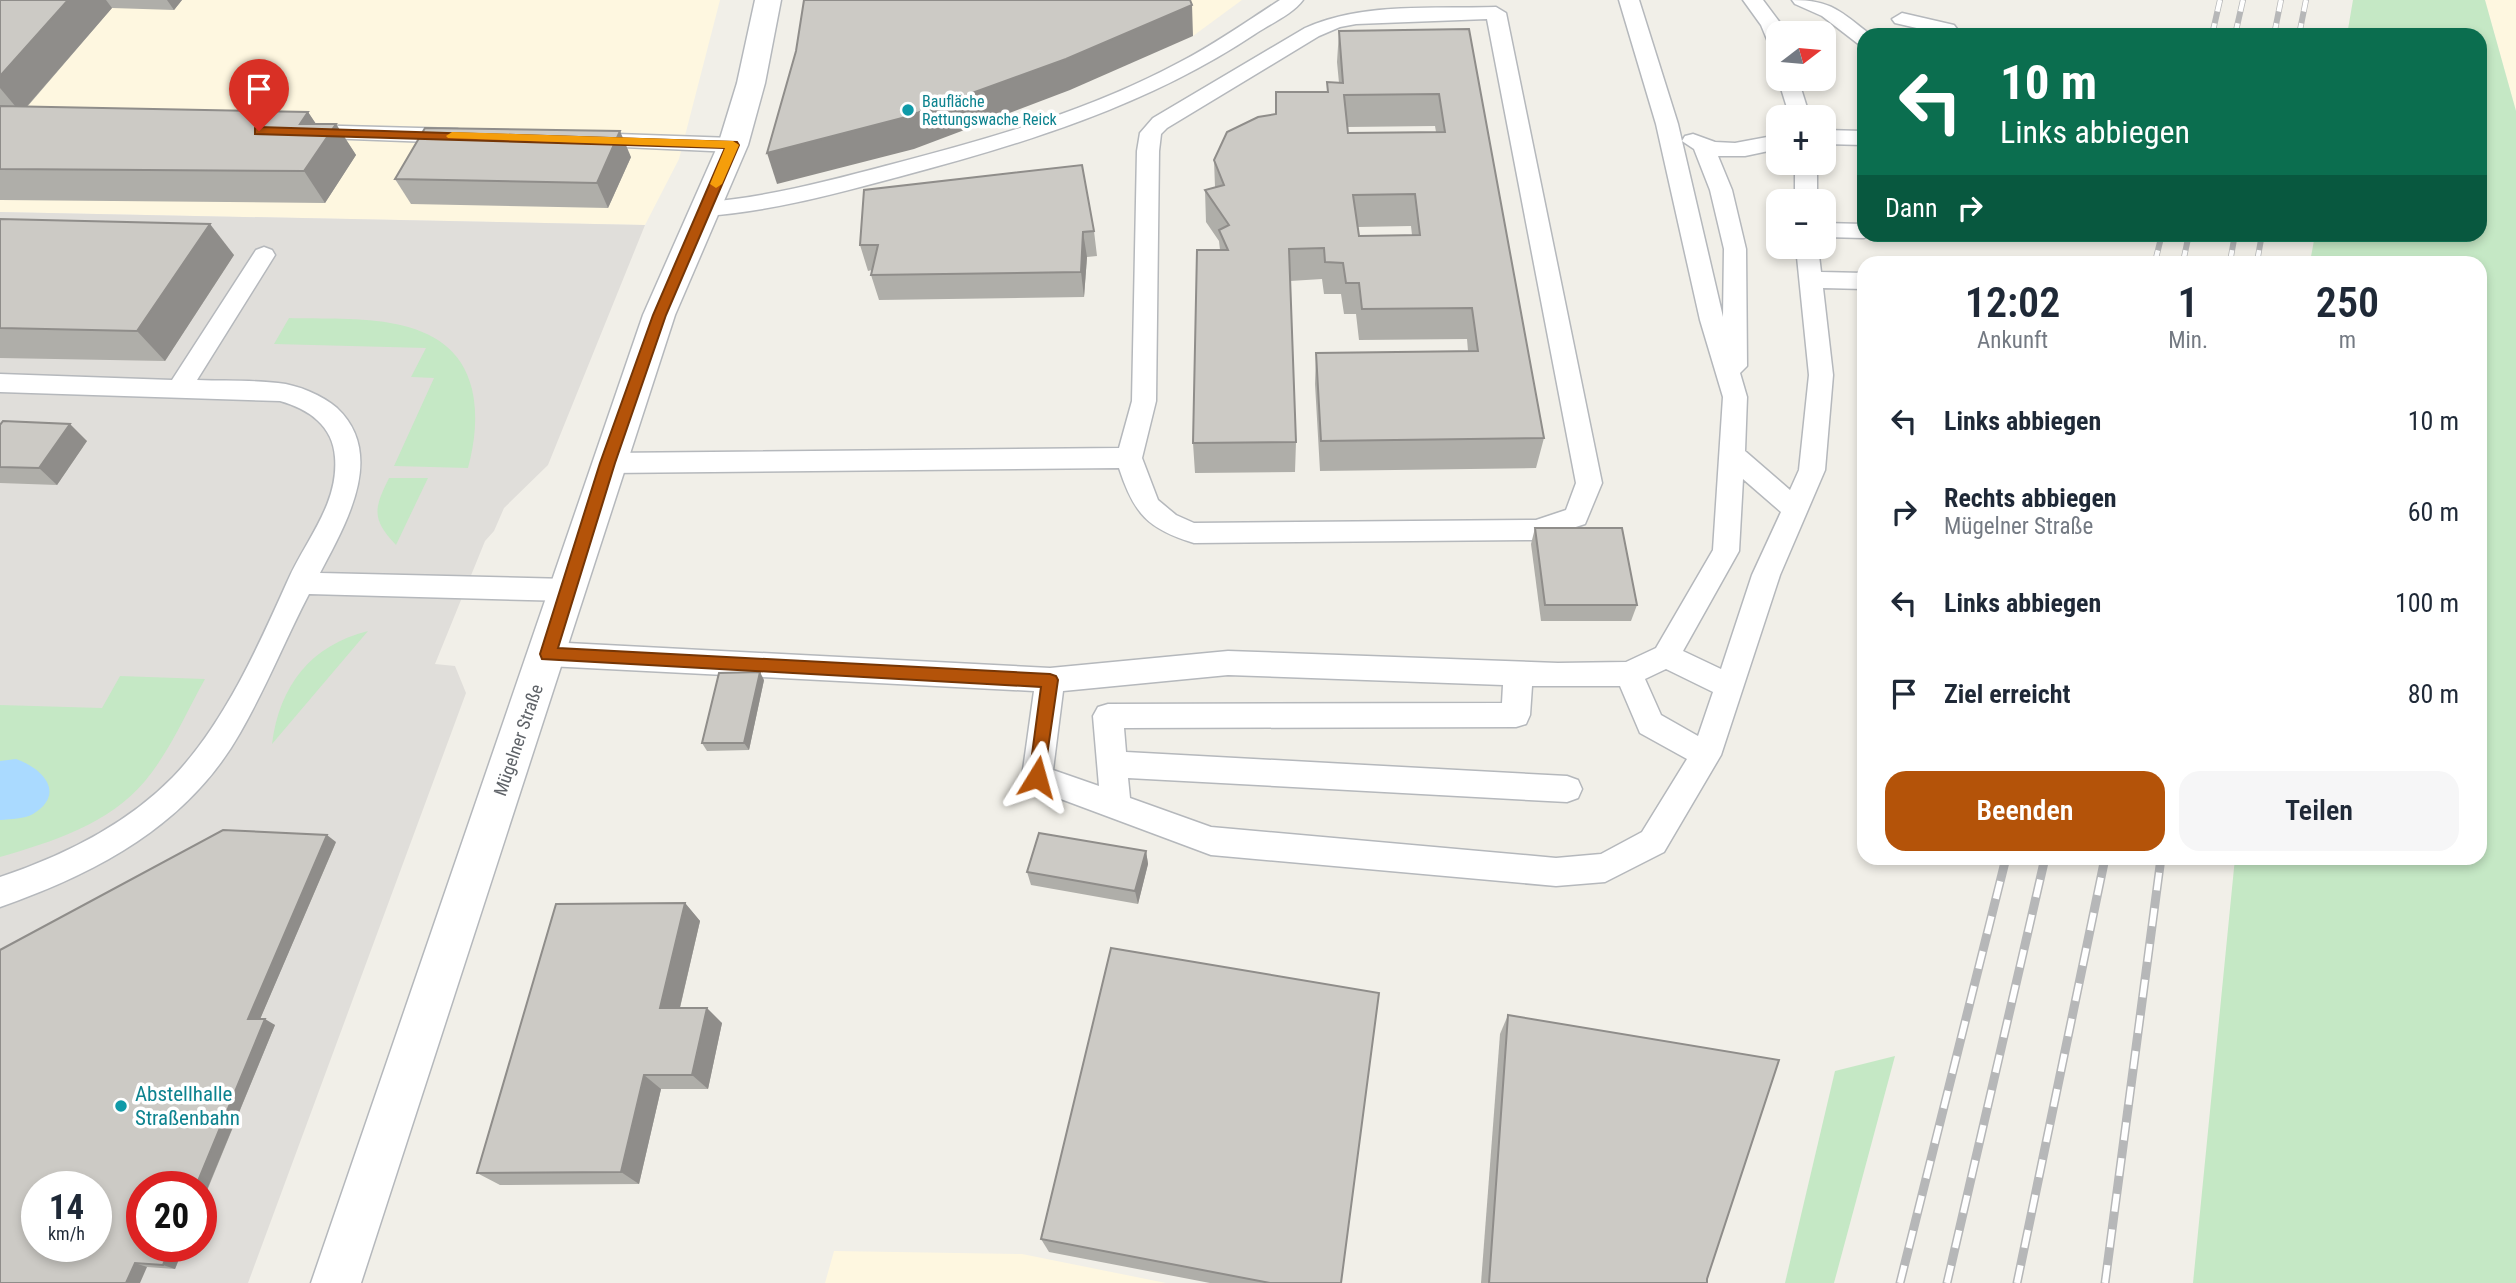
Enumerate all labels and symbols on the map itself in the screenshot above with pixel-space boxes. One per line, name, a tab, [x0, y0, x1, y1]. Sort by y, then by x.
north arrow	[1766, 21, 1836, 91]
pin	[229, 59, 289, 131]
place label: Baufläche Rettungswache Reick	[922, 92, 1058, 129]
marker: Baufläche Rettungswache Reick	[900, 102, 916, 118]
street label: Mügelner Straße	[489, 681, 547, 799]
position arrow	[1000, 740, 1074, 814]
place label: Abstellhalle Straßenbahn	[135, 1082, 240, 1130]
marker: Abstellhalle Straßenbahn	[113, 1098, 129, 1114]
speed limit sign: 20	[126, 1171, 217, 1262]

